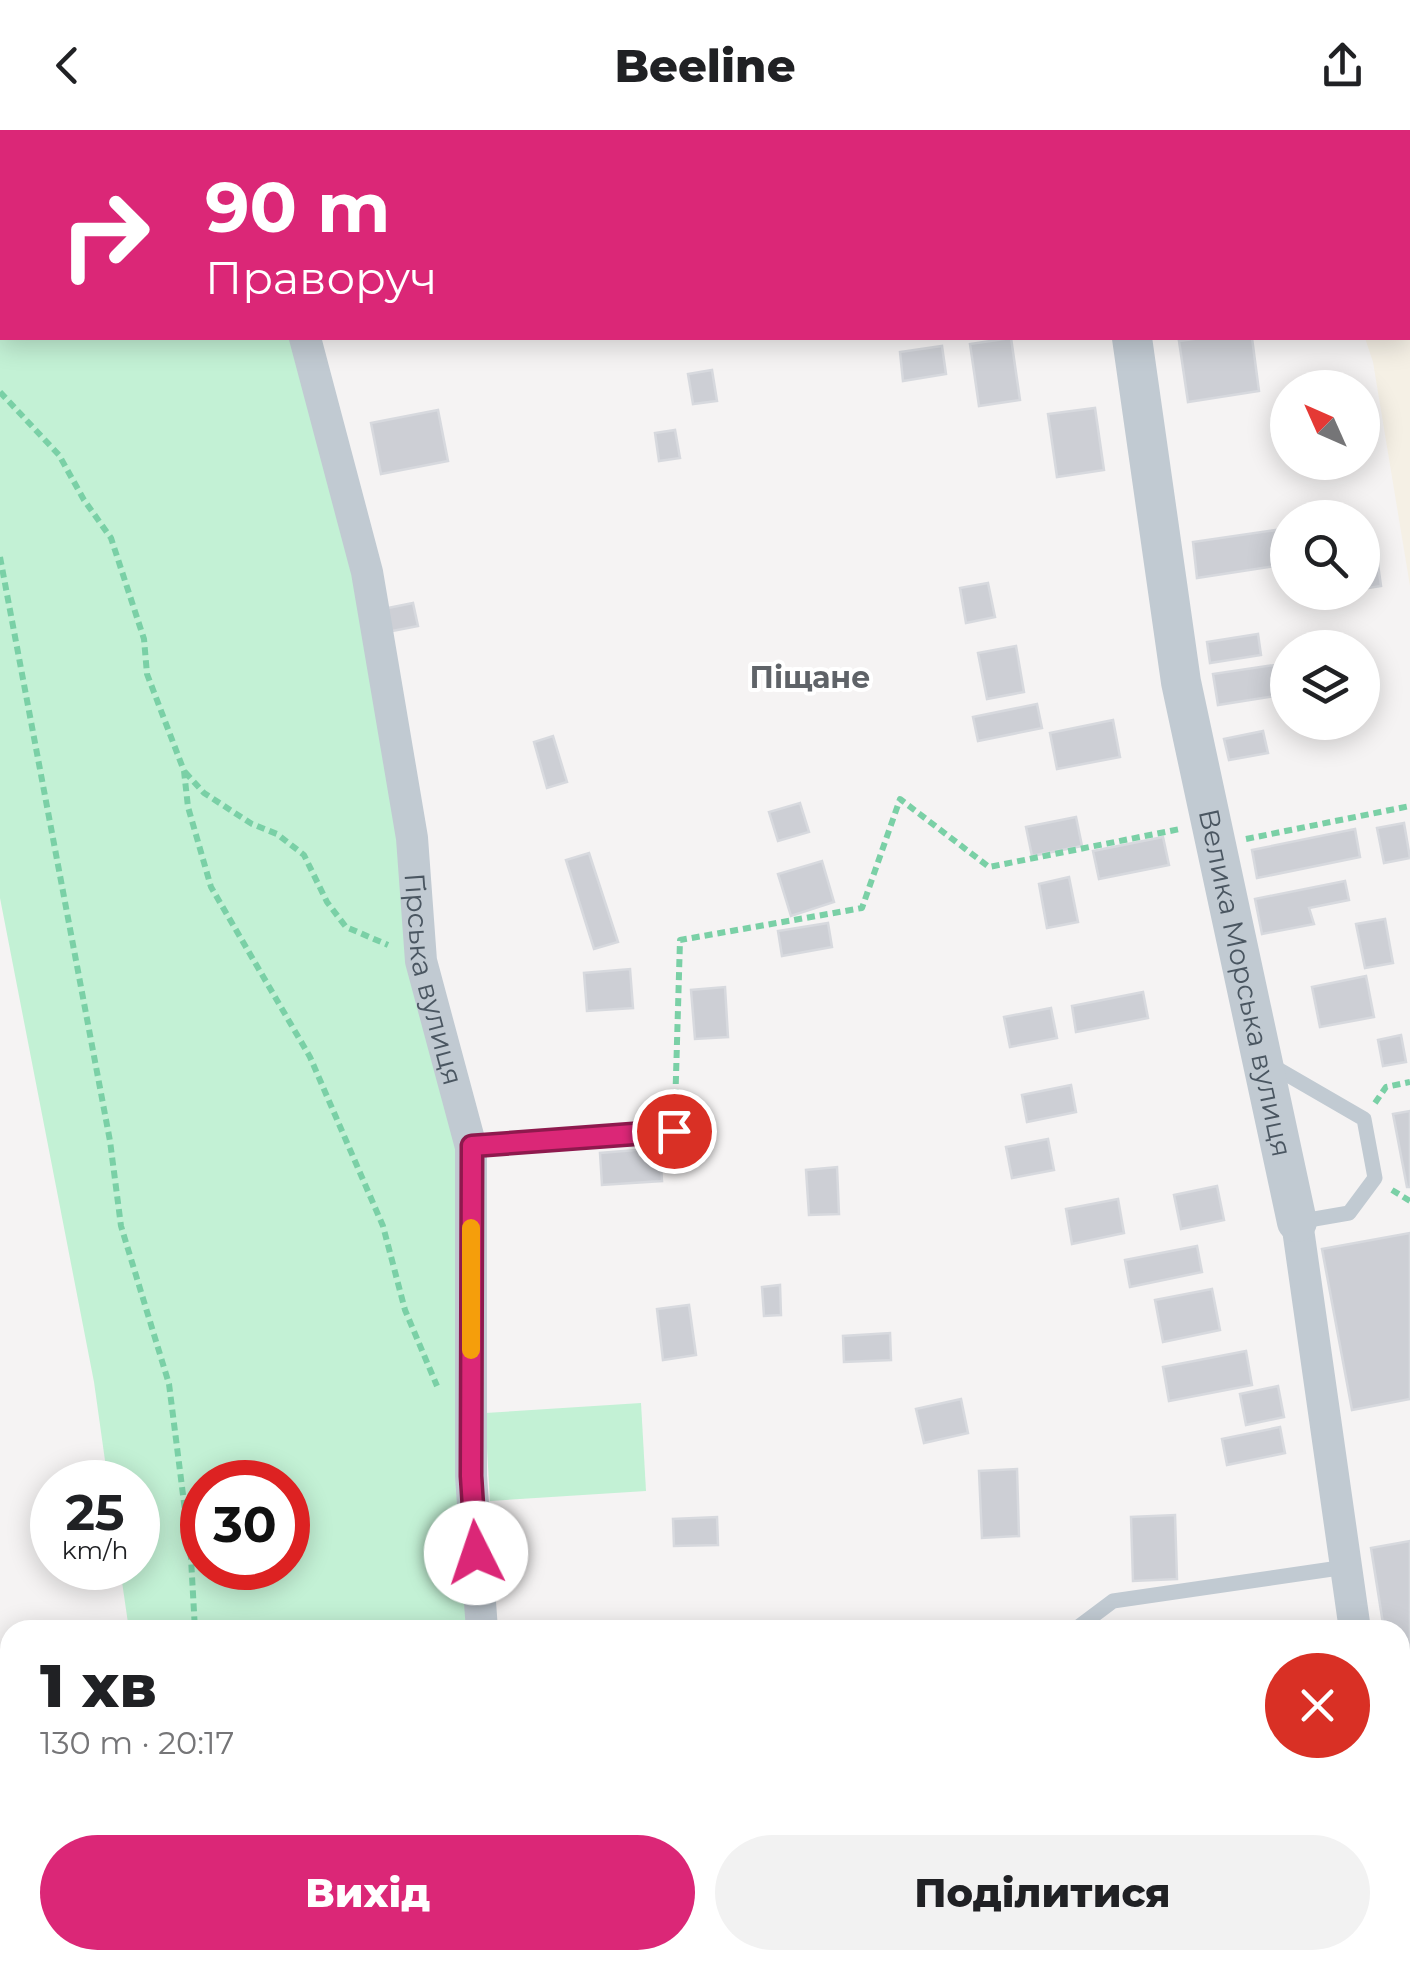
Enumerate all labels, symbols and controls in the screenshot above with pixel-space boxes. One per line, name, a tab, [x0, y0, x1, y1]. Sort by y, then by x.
icon: back	[40, 38, 95, 93]
text: Beeline	[614, 38, 796, 93]
icon: share	[1315, 38, 1370, 93]
text: 90 m	[205, 164, 390, 250]
icon: right	[40, 170, 170, 300]
text: Праворуч	[205, 250, 437, 305]
north arrow	[1270, 370, 1380, 480]
map controls	[1270, 370, 1380, 740]
button: search	[1270, 500, 1380, 610]
button: layers	[1270, 630, 1380, 740]
district label: Піщане	[750, 659, 870, 696]
street label: Велика Морська вулиця	[1192, 806, 1299, 1160]
street label: Гірська вулиця	[398, 872, 471, 1089]
pin	[632, 1089, 717, 1174]
icon: arrive	[647, 1104, 702, 1159]
speed limit sign: 30	[180, 1460, 310, 1590]
text: 25	[65, 1482, 125, 1543]
position arrow	[424, 1501, 528, 1605]
text: km/h	[62, 1535, 128, 1565]
text: 1 хв	[40, 1649, 157, 1722]
button: close	[1265, 1653, 1370, 1758]
text: 130 m · 20:17	[40, 1723, 234, 1762]
button: Вихід	[40, 1835, 695, 1950]
button: Поділитися	[715, 1835, 1370, 1950]

